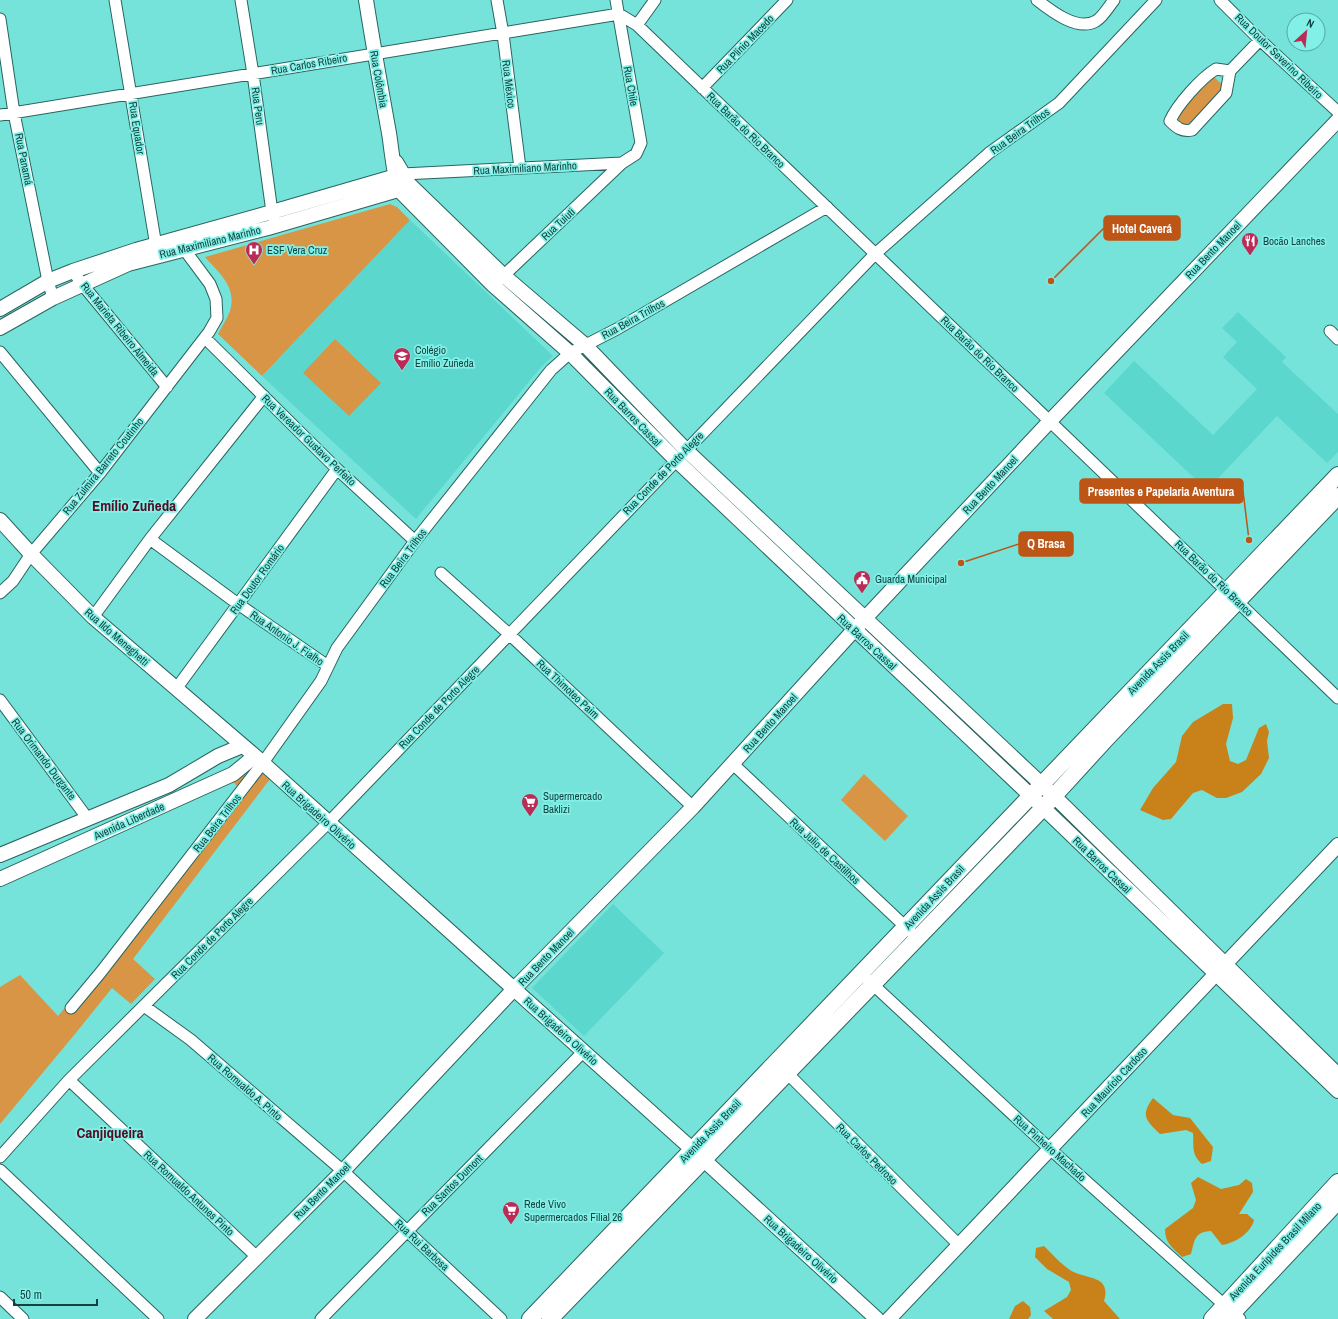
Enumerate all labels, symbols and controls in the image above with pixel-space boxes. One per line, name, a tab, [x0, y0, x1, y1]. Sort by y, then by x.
street label: Rua Doutor Severino Ribeiro	[1232, 10, 1326, 102]
street label: Rua Plínio Macedo	[713, 12, 777, 76]
north arrow	[1286, 12, 1326, 52]
text: N	[1304, 15, 1317, 31]
street label: Rua Colômbia	[367, 49, 391, 109]
street label: Rua Carlos Ribeiro	[270, 50, 348, 78]
street label: Rua México	[499, 59, 519, 109]
street label: Rua Chile	[621, 65, 641, 107]
street label: Rua Peru	[248, 86, 268, 126]
street label: Rua Barão do Rio Branco	[704, 89, 788, 171]
street label: Rua Equador	[126, 101, 148, 155]
street label: Rua Beira Trilhos	[987, 104, 1053, 157]
street label: Rua Panamá	[12, 132, 36, 186]
street label: Rua Maximiliano Marinho	[473, 158, 577, 178]
street label: Rua Tuiuti	[538, 205, 578, 243]
callout: Hotel Caverá	[1104, 216, 1180, 240]
street label: Rua Bento Manoel	[1182, 218, 1244, 282]
text: Hotel Caverá	[1112, 221, 1173, 237]
street label: Rua Maximiliano Marinho	[158, 223, 262, 261]
restaurant icon: Bocão Lanches	[1240, 231, 1260, 256]
place label: Bocão Lanches	[1263, 234, 1326, 248]
hospital icon: ESF Vera Cruz	[244, 240, 264, 265]
place label: ESF Vera Cruz	[267, 243, 328, 257]
street label: Rua Marieta Ribeiro Almeida	[78, 279, 162, 379]
street label: Rua Beira Trilhos	[599, 296, 668, 342]
street label: Rua Barão do Rio Branco	[938, 313, 1022, 395]
place label: Colégio Emílio Zuñeda	[415, 343, 474, 370]
school or university icon: Colégio Emílio Zuñeda	[392, 346, 412, 371]
street label: Rua Barros Cassal	[602, 385, 664, 449]
street label: Rua Vereador Gustavo Perfeito	[259, 391, 359, 489]
street label: Rua Zulmira Barreto Coutinho	[60, 415, 146, 517]
street label: Rua Conde de Porto Alegre	[620, 428, 706, 518]
street label: Rua Bento Manoel	[959, 453, 1021, 517]
callout: Presentes e Papelaria Aventura	[1080, 479, 1243, 503]
text: Presentes e Papelaria Aventura	[1088, 484, 1235, 500]
district label: Emílio Zuñeda	[92, 495, 176, 516]
street label: Rua Beira Trilhos	[376, 525, 430, 590]
callout: Q Brasa	[1019, 532, 1073, 556]
text: Q Brasa	[1027, 536, 1065, 552]
street label: Rua Barão do Rio Branco	[1172, 537, 1256, 619]
street label: Rua Doutor Romário	[227, 541, 287, 617]
public building icon: Guarda Municipal	[852, 569, 872, 594]
place label: Guarda Municipal	[875, 572, 947, 586]
street label: Rua Ildo Meneghetti	[82, 605, 152, 669]
street label: Rua Antonio J. Fialho	[247, 607, 327, 669]
street label: Rua Barros Cassal	[835, 611, 899, 673]
street label: Avenida Assis Brasil	[1124, 628, 1192, 698]
street label: Rua Thimoteo Paim	[534, 656, 602, 722]
street label: Rua Conde de Porto Alegre	[396, 662, 482, 752]
street label: Rua Bento Manoel	[740, 691, 800, 755]
street label: Rua Orimando Durgante	[9, 715, 79, 803]
street label: Rua Brigadeiro Olivério	[279, 778, 359, 852]
place label: Supermercado Baklizi	[543, 789, 602, 816]
street label: Rua Beira Trilhos	[190, 791, 244, 855]
supermarket icon: Supermercado Baklizi	[520, 792, 540, 817]
street label: Avenida Liberdade	[90, 799, 167, 843]
street label: Rua Julio de Castilhos	[787, 815, 863, 887]
street label: Rua Barros Cassal	[1070, 834, 1134, 896]
street label: Avenida Assis Brasil	[900, 862, 967, 933]
street label: Rua Conde de Porto Alegre	[168, 894, 256, 982]
street label: Rua Bento Manoel	[515, 925, 577, 989]
street label: Rua Brigadeiro Olivério	[521, 994, 601, 1068]
street label: Rua Maurício Cardoso	[1078, 1044, 1150, 1120]
street label: Rua Romualdo A. Pinto	[205, 1051, 285, 1123]
street label: Avenida Assis Brasil	[676, 1096, 744, 1166]
street label: Rua Pinheiro Machado	[1011, 1112, 1089, 1184]
street label: Rua Carlos Pedroso	[833, 1120, 901, 1188]
district label: Canjiqueira	[77, 1122, 144, 1143]
street label: Rua Romualdo Antunes Pinto	[141, 1147, 237, 1239]
street label: Rua Santos Dumont	[418, 1151, 486, 1219]
street label: Rua Bento Manoel	[291, 1160, 353, 1222]
place label: Rede Vivo Supermercados Filial 26	[524, 1197, 622, 1224]
street label: Avenida Euripides Brasil Milano	[1225, 1199, 1324, 1304]
supermarket icon: Rede Vivo Supermercados Filial 26	[501, 1200, 521, 1225]
street label: Rua Brigadeiro Olivério	[761, 1212, 841, 1286]
street label: Rua Rui Barbosa	[392, 1216, 452, 1274]
scale bar	[14, 1281, 97, 1307]
text: 50 m	[20, 1287, 42, 1303]

